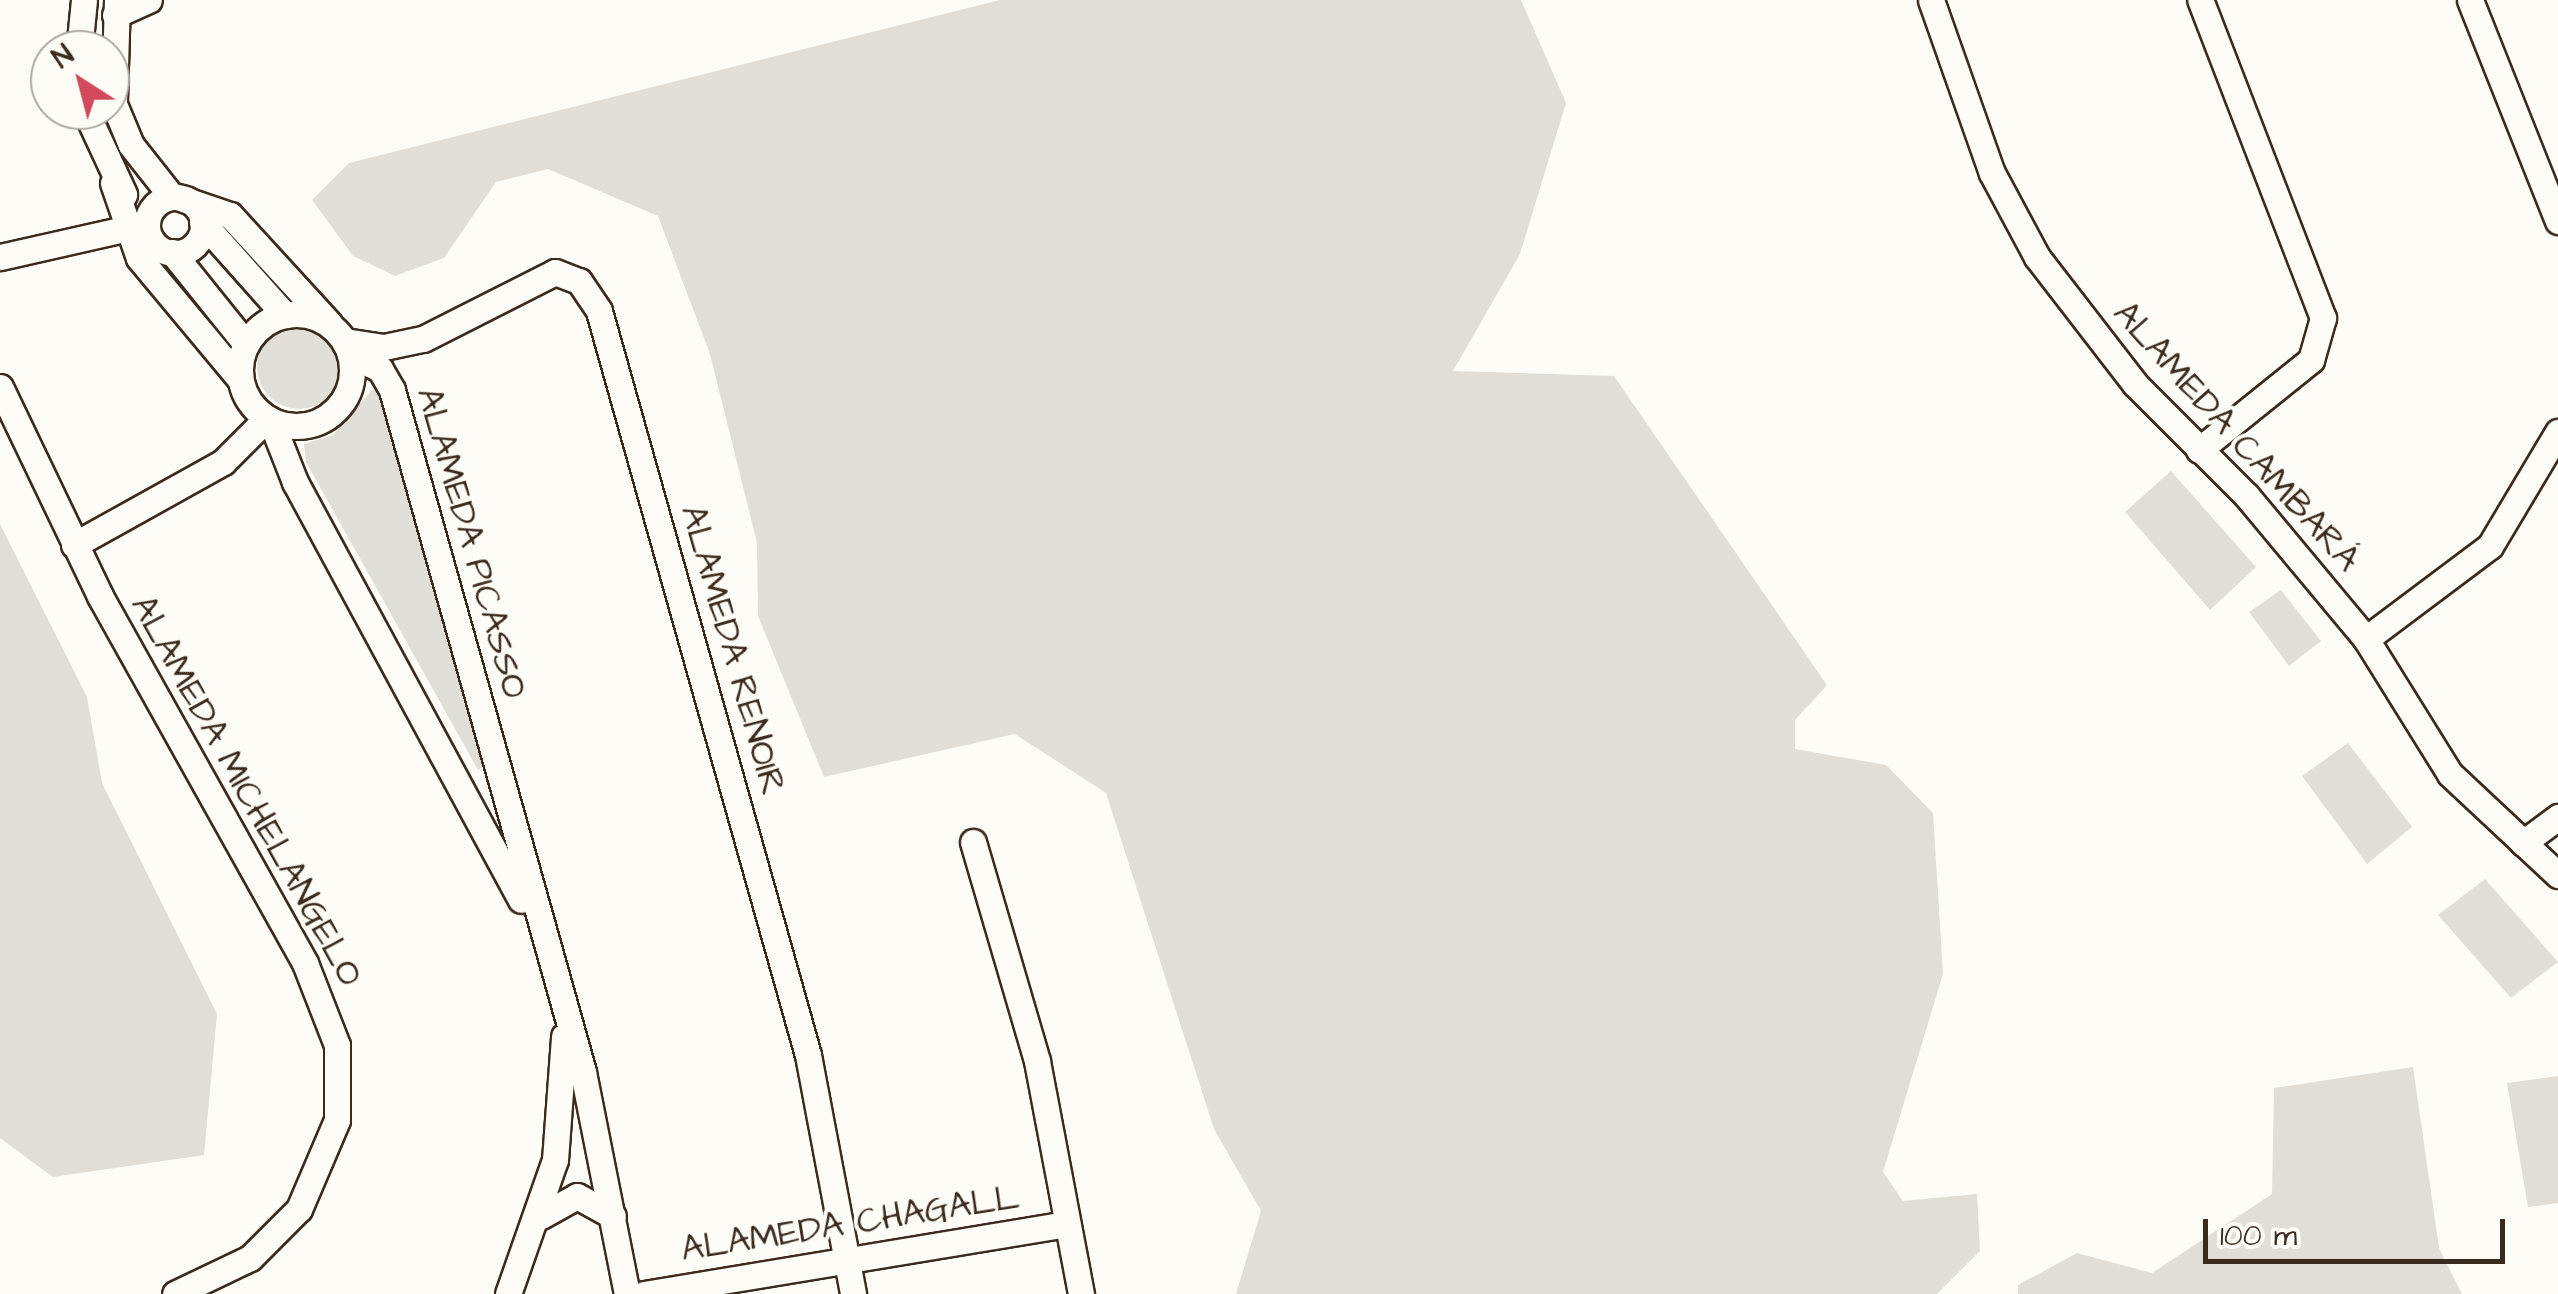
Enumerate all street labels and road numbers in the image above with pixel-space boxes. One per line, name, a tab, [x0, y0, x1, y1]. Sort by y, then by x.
street label: ALAMEDA CAMBARÁ	[2104, 293, 2368, 581]
street label: ALAMEDA PICASSO	[407, 383, 535, 703]
street label: ALAMEDA RENOIR	[671, 500, 793, 800]
street label: ALAMEDA MICHELANGELO	[121, 588, 371, 994]
street label: ALAMEDA CHAGALL	[678, 1177, 1022, 1271]

